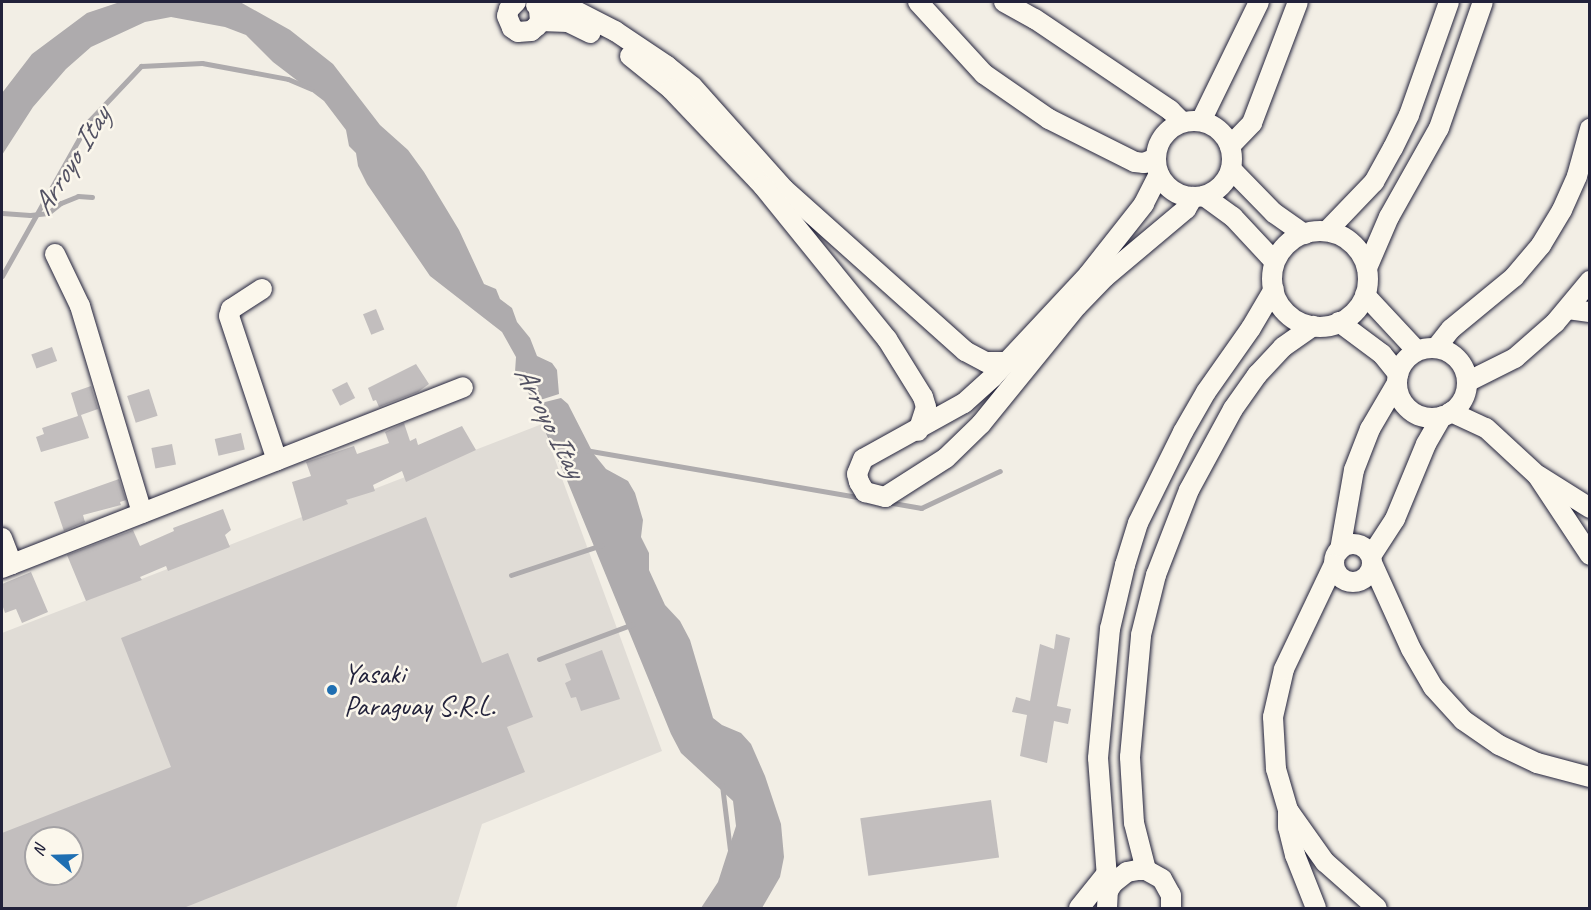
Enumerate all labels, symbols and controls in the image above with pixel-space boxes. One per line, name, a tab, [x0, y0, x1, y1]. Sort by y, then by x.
water label: Arroyo Itay	[24, 100, 118, 222]
water label: Arroyo Itay	[507, 359, 593, 483]
place label: Yasaki Paraguay S.R.L.	[344, 657, 495, 723]
marker: Yasaki Paraguay S.R.L.	[325, 683, 339, 697]
north arrow	[24, 826, 84, 886]
text: N	[28, 842, 50, 859]

